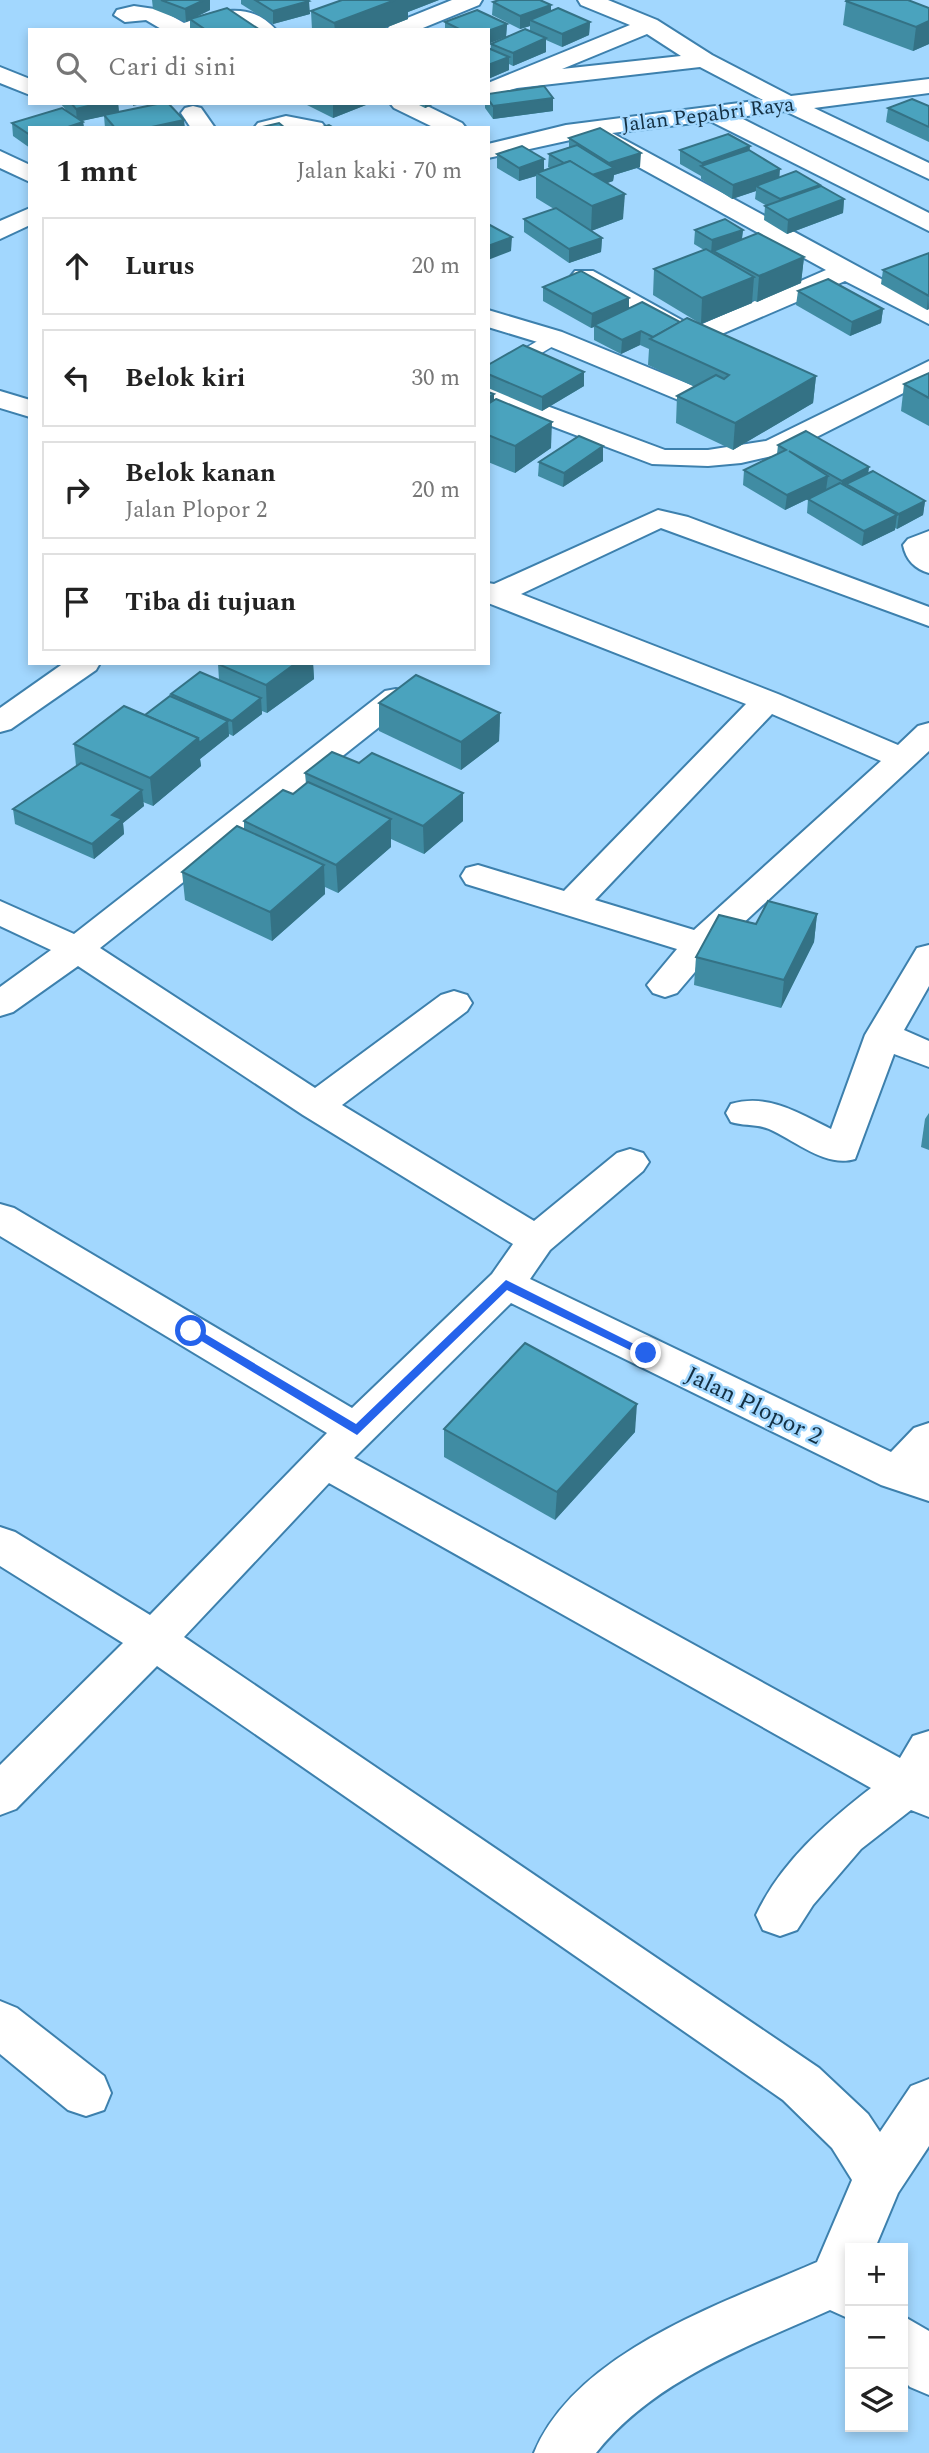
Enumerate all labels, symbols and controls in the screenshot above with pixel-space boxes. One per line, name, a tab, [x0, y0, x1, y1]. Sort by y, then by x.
search box	[28, 28, 490, 105]
text: Cari di sini	[108, 47, 236, 87]
icon: search	[52, 48, 90, 86]
street label: Jalan Pepabri Raya	[620, 88, 797, 141]
text: 1 mnt	[56, 149, 137, 195]
text: Jalan kaki · 70 m	[296, 154, 462, 189]
text: Lurus	[125, 246, 195, 286]
icon: ahead	[58, 247, 96, 285]
text: 20 m	[411, 249, 460, 284]
text: Belok kiri	[125, 358, 245, 398]
icon: left	[58, 359, 96, 397]
text: 30 m	[411, 361, 460, 396]
text: Belok kanan	[125, 453, 276, 493]
icon: right	[58, 471, 96, 509]
text: 20 m	[411, 473, 460, 508]
text: Jalan Plopor 2	[125, 493, 267, 528]
text: Tiba di tujuan	[125, 582, 296, 622]
icon: arrive	[58, 583, 96, 621]
route start	[175, 1315, 206, 1346]
route end	[630, 1337, 661, 1368]
street label: Jalan Plopor 2	[679, 1357, 828, 1455]
map controls	[845, 2243, 908, 2432]
button: +	[845, 2243, 908, 2306]
button: −	[845, 2306, 908, 2369]
button: layers	[845, 2369, 908, 2432]

